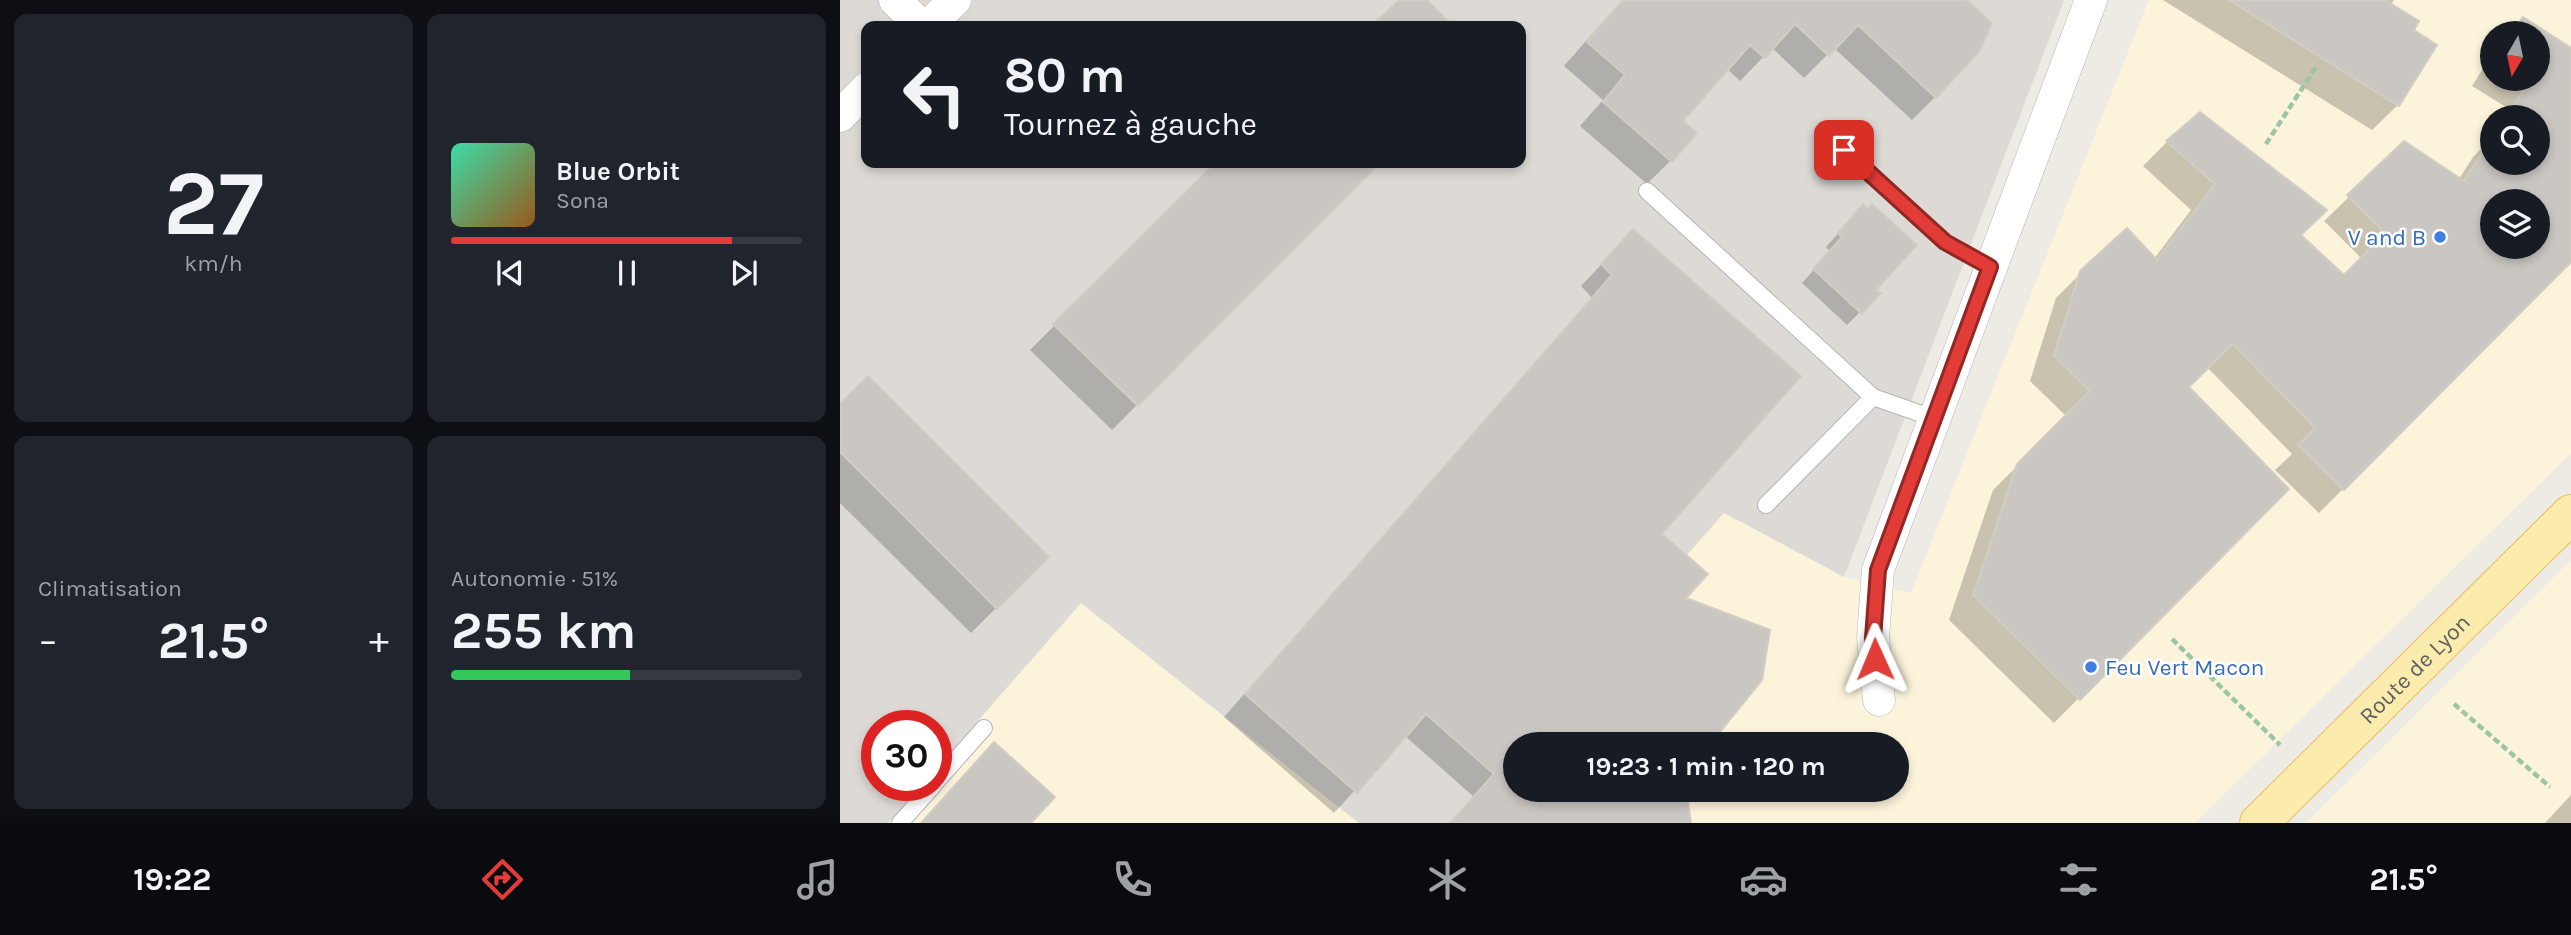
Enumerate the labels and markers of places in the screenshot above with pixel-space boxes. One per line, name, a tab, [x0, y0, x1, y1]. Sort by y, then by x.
pin	[1814, 120, 1874, 180]
place label: V and B	[2348, 224, 2426, 251]
marker: V and B	[2432, 229, 2448, 245]
place label: Feu Vert Macon	[2105, 654, 2265, 681]
marker: Feu Vert Macon	[2083, 659, 2099, 675]

